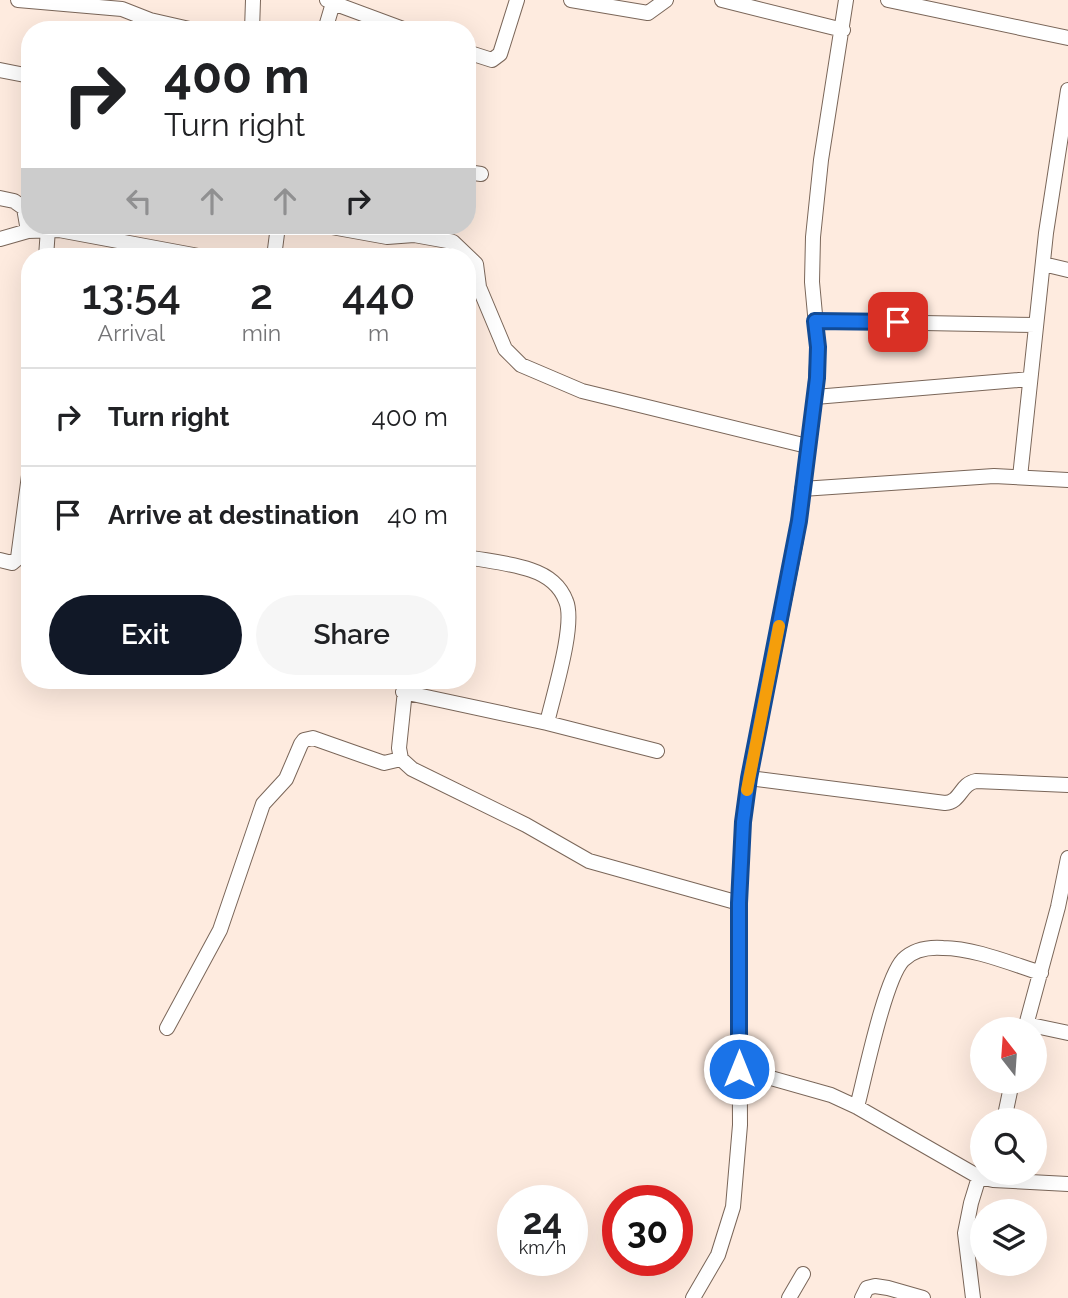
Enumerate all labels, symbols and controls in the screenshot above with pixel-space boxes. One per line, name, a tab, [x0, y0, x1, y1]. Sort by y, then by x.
text: 400 m	[164, 47, 310, 104]
icon: right	[49, 49, 140, 140]
text: Turn right	[164, 106, 305, 143]
icon: left	[120, 182, 158, 220]
icon: ahead	[193, 182, 231, 220]
icon: ahead	[266, 182, 304, 220]
icon: right	[339, 182, 377, 220]
text: 13:54	[82, 270, 181, 319]
text: 2	[250, 270, 273, 319]
text: 440	[342, 270, 415, 319]
pin	[868, 292, 928, 352]
icon: arrive	[879, 303, 917, 341]
text: Arrival	[98, 319, 165, 346]
text: min	[242, 319, 281, 346]
text: m	[368, 319, 389, 346]
icon: right	[49, 398, 87, 436]
text: Turn right	[108, 402, 229, 432]
text: 400 m	[371, 402, 448, 432]
icon: arrive	[49, 496, 87, 534]
text: Arrive at destination	[108, 500, 359, 530]
text: 40 m	[387, 500, 448, 530]
button: Exit	[49, 595, 242, 675]
button: Share	[256, 595, 448, 675]
north arrow	[970, 1017, 1046, 1094]
map controls	[970, 1017, 1047, 1276]
position arrow	[702, 1032, 776, 1106]
button: search	[970, 1108, 1047, 1185]
speed limit sign: 30	[602, 1185, 693, 1276]
button: layers	[970, 1199, 1047, 1276]
text: 24	[523, 1201, 562, 1242]
text: km/h	[519, 1237, 566, 1258]

